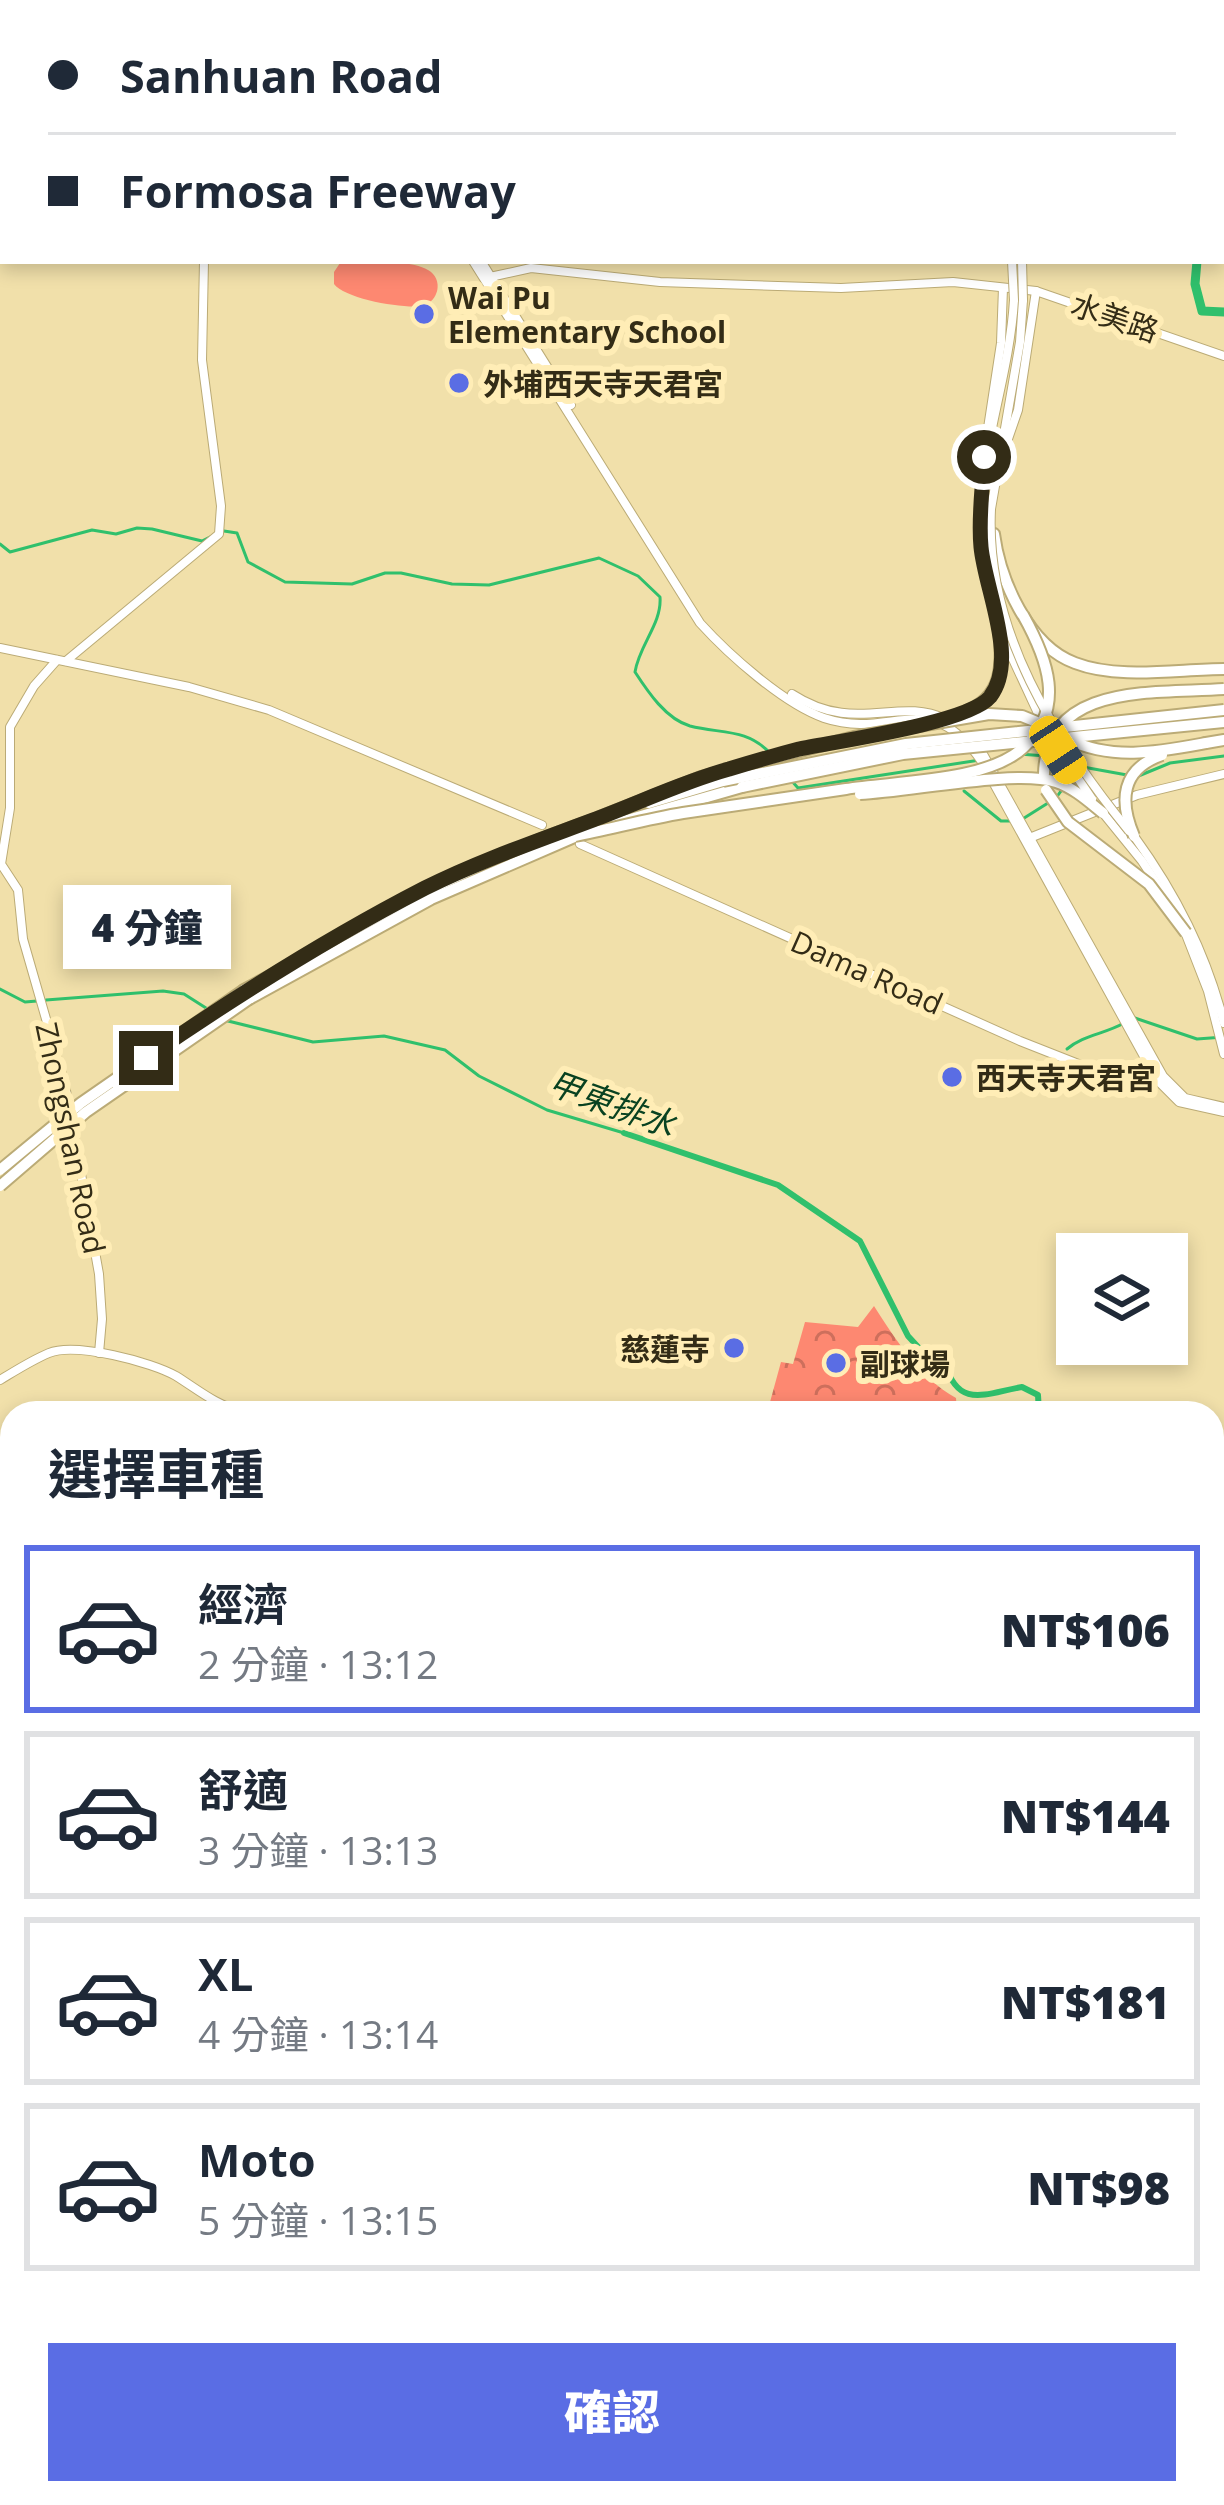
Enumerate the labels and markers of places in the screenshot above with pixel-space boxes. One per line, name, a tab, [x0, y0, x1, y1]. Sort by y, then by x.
place label: Wai Pu Elementary School	[448, 277, 726, 352]
marker: Wai Pu Elementary School	[411, 301, 437, 327]
place label: 外埔西天寺天君宮	[483, 363, 723, 404]
marker: 外埔西天寺天君宮	[446, 370, 472, 396]
place label: 西天寺天君宮	[976, 1057, 1156, 1098]
marker: 西天寺天君宮	[939, 1064, 965, 1090]
place label: 慈蓮寺	[620, 1328, 710, 1369]
marker: 慈蓮寺	[721, 1335, 747, 1361]
place label: 副球場	[860, 1343, 950, 1384]
marker: 副球場	[823, 1350, 849, 1376]

